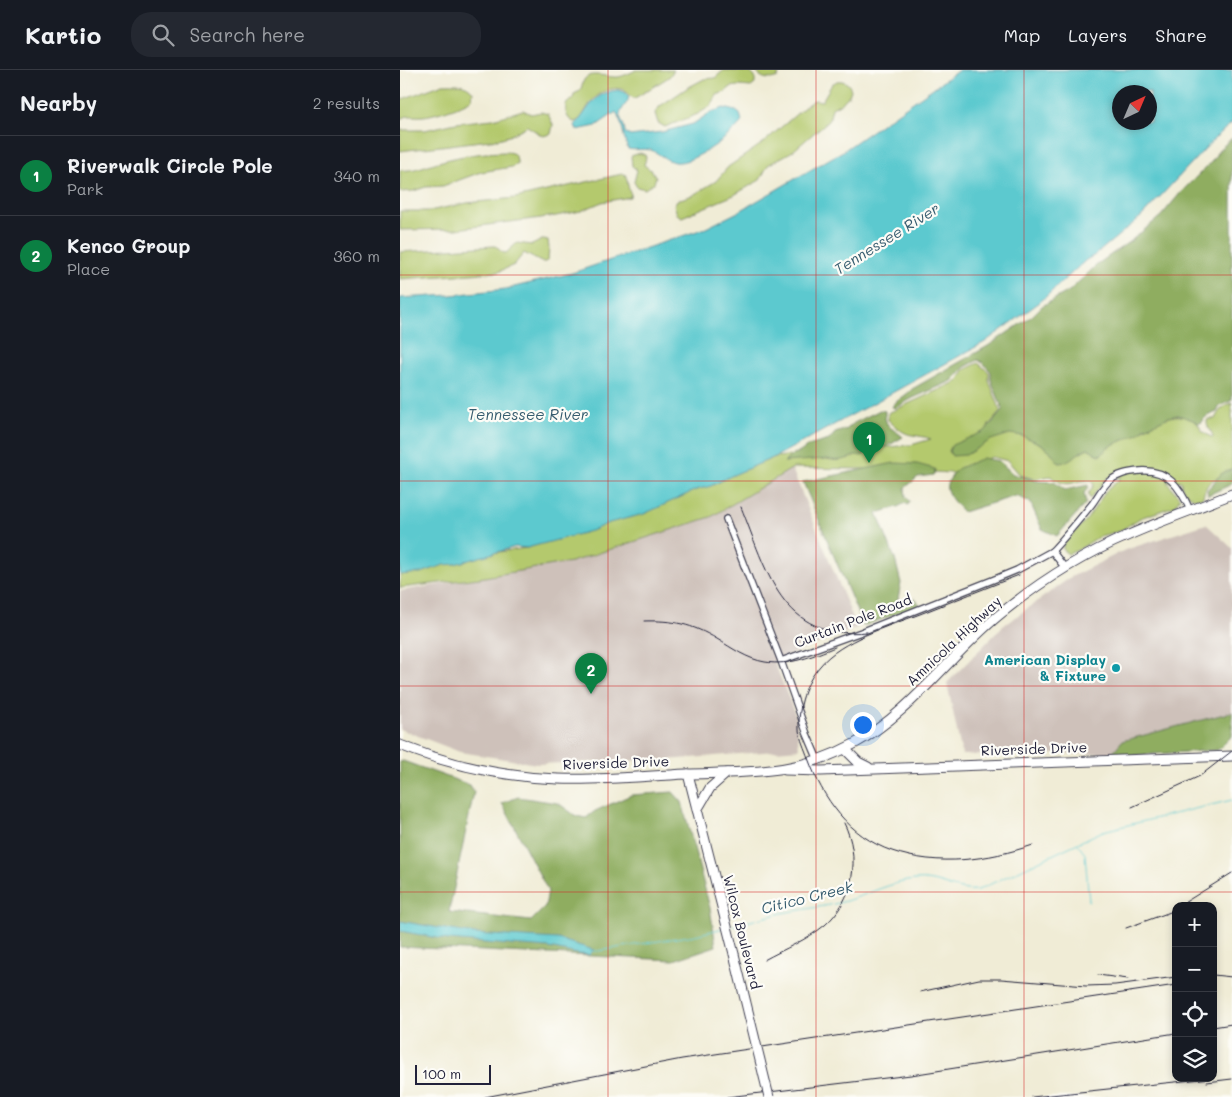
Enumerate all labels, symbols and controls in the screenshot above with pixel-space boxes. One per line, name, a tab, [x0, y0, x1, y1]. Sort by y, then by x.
search box	[131, 12, 481, 57]
text: Kartio	[25, 19, 101, 50]
icon: search	[149, 21, 177, 49]
text: Search here	[189, 22, 305, 47]
text: Map	[1004, 23, 1040, 47]
text: Layers	[1068, 23, 1127, 47]
text: Share	[1155, 23, 1207, 47]
north arrow	[1112, 85, 1157, 130]
text: Nearby	[20, 89, 97, 116]
text: 2 results	[313, 92, 380, 113]
text: Riverwalk Circle Pole	[67, 153, 273, 178]
text: 1	[32, 165, 40, 186]
text: 340 m	[333, 165, 380, 186]
text: Park	[67, 178, 103, 199]
water label: Tennessee River	[830, 198, 943, 279]
text: Kenco Group	[67, 233, 190, 258]
text: 2	[32, 245, 40, 266]
text: 360 m	[333, 245, 380, 266]
text: Place	[67, 258, 110, 279]
water label: Tennessee River	[468, 404, 589, 424]
pin: 1	[853, 422, 885, 463]
street label: Curtain Pole Road	[791, 589, 914, 652]
street label: Amnicola Highway	[902, 592, 1005, 690]
place label: American Display & Fixture	[984, 650, 1106, 685]
pin: 2	[575, 653, 607, 694]
marker: American Display & Fixture	[1110, 662, 1122, 674]
your location	[850, 712, 876, 738]
street label: Riverside Drive	[980, 737, 1088, 760]
street label: Riverside Drive	[562, 751, 670, 774]
street label: Wilcox Boulevard	[719, 873, 766, 991]
water label: Citico Creek	[759, 876, 856, 918]
map controls	[1172, 902, 1217, 1082]
button: +	[1172, 902, 1217, 947]
button: −	[1172, 947, 1217, 992]
button: locate	[1172, 992, 1217, 1037]
button: layers	[1172, 1037, 1217, 1082]
scale bar	[415, 1062, 491, 1085]
text: 100 m	[422, 1064, 461, 1083]

